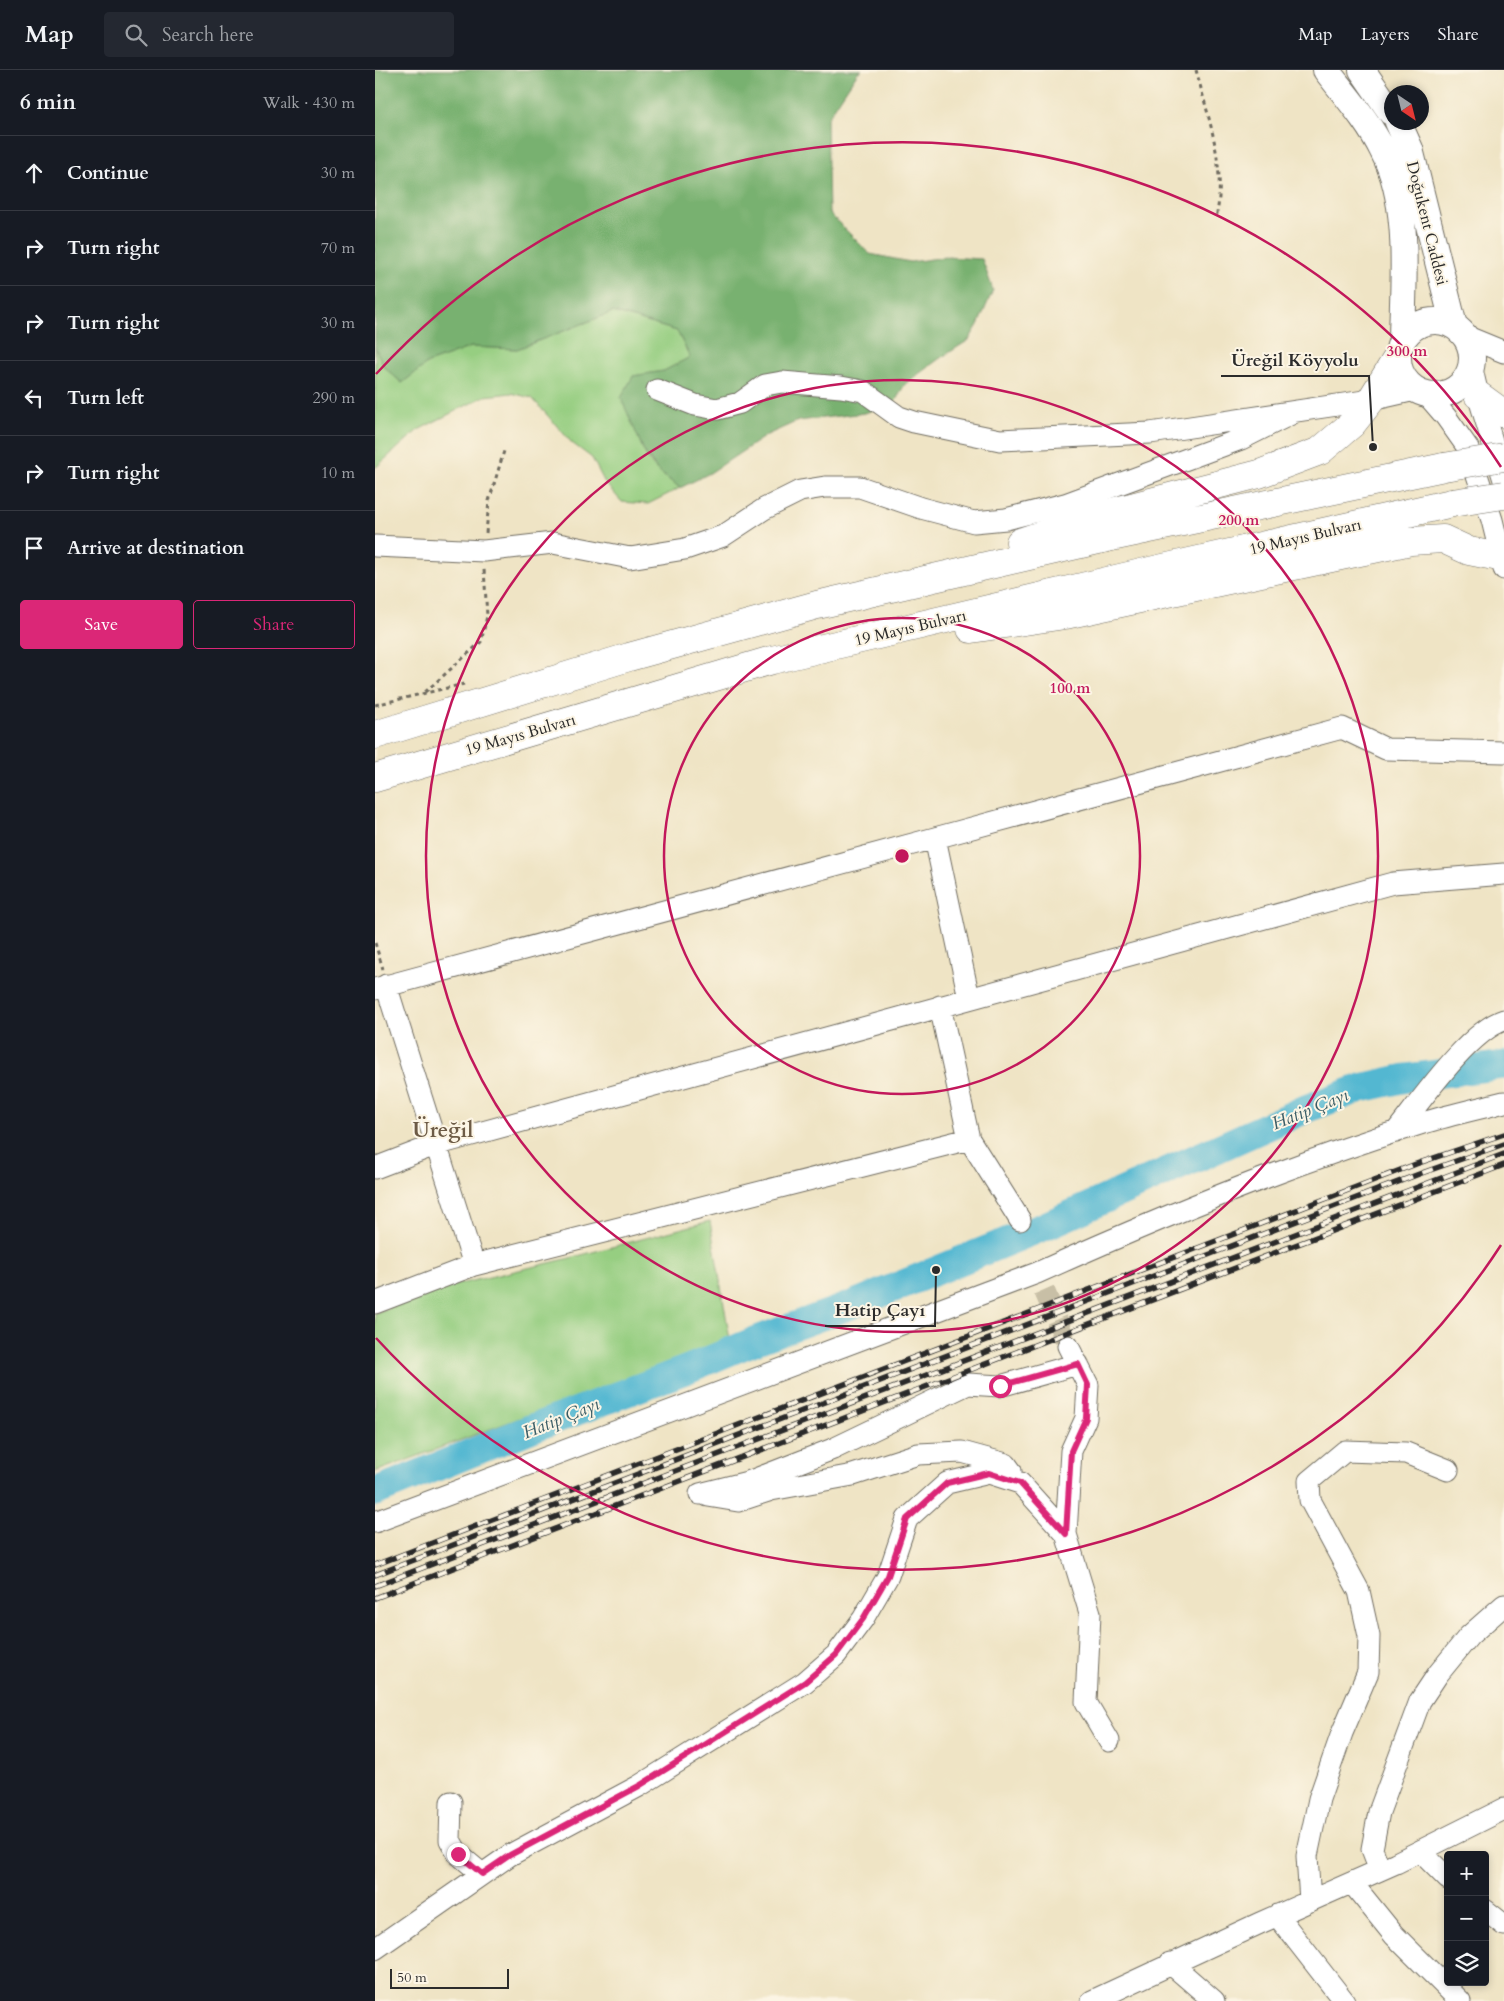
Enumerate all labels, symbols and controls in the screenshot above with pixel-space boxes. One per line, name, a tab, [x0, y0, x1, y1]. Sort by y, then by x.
search box	[104, 12, 454, 57]
text: Map	[25, 18, 74, 51]
icon: search	[122, 21, 150, 49]
text: Search here	[162, 22, 254, 48]
text: Map	[1298, 22, 1333, 47]
text: Layers	[1361, 22, 1410, 47]
text: Share	[1438, 22, 1479, 47]
north arrow	[1384, 85, 1429, 130]
text: 6 min	[20, 88, 76, 117]
text: Walk · 430 m	[263, 92, 355, 114]
icon: ahead	[20, 159, 48, 187]
street label: Doğukent Caddesi	[1401, 159, 1453, 288]
text: Continue	[67, 160, 149, 186]
text: 30 m	[321, 162, 355, 184]
icon: right	[20, 234, 48, 262]
text: Turn right	[67, 235, 159, 261]
text: 70 m	[321, 237, 355, 259]
icon: right	[20, 309, 48, 337]
text: Turn right	[67, 310, 159, 336]
text: 30 m	[321, 312, 355, 334]
text: 300 m	[1387, 341, 1428, 361]
callout: Üreğil Köyyolu	[1221, 343, 1369, 376]
text: Üreğil Köyyolu	[1231, 348, 1359, 373]
icon: left	[20, 384, 48, 412]
text: Turn left	[67, 385, 144, 411]
text: 290 m	[313, 387, 355, 409]
icon: right	[20, 459, 48, 487]
text: Turn right	[67, 460, 159, 486]
text: 10 m	[321, 462, 355, 484]
text: 200 m	[1219, 510, 1260, 530]
street label: 19 Mayıs Bulvarı	[1247, 513, 1364, 561]
icon: arrive	[20, 534, 48, 562]
text: Arrive at destination	[67, 535, 244, 561]
button: Save	[20, 600, 183, 649]
button: Share	[193, 600, 355, 649]
street label: 19 Mayıs Bulvarı	[852, 604, 969, 652]
text: 100 m	[1050, 678, 1091, 698]
street label: 19 Mayıs Bulvarı	[462, 708, 579, 761]
centre of rings	[893, 847, 911, 865]
water label: Hatip Çayı	[1268, 1083, 1352, 1136]
district label: Üreğil	[413, 1116, 473, 1145]
callout: Hatip Çayı	[825, 1293, 935, 1326]
text: Hatip Çayı	[835, 1298, 926, 1323]
route start	[989, 1375, 1012, 1398]
water label: Hatip Çayı	[519, 1392, 603, 1445]
route end	[447, 1843, 470, 1866]
map controls	[1444, 1851, 1489, 1986]
button: +	[1444, 1851, 1489, 1896]
button: −	[1444, 1896, 1489, 1941]
button: layers	[1444, 1941, 1489, 1986]
scale bar	[390, 1966, 509, 1989]
text: 50 m	[397, 1968, 427, 1987]

